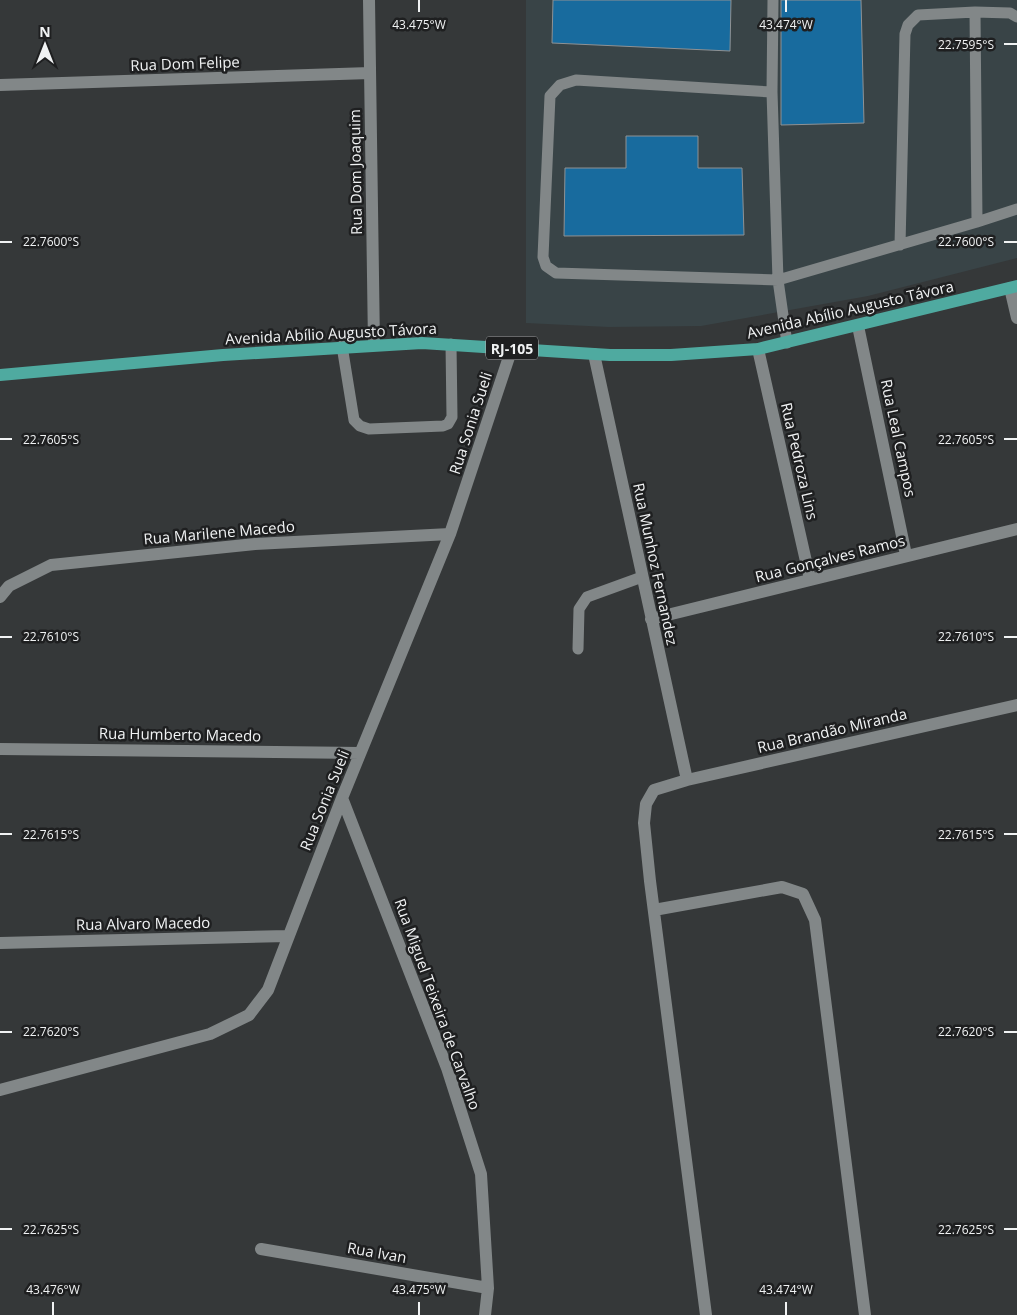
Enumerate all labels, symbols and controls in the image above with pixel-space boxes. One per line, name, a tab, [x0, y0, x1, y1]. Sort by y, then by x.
text: 43.475°W	[392, 16, 446, 33]
text: 43.474°W	[759, 16, 813, 33]
north arrow	[20, 20, 70, 70]
text: N	[39, 22, 51, 41]
text: 22.7595°S	[938, 36, 994, 53]
street label: Rua Dom Felipe	[130, 51, 240, 75]
street label: Rua Dom Joaquim	[344, 109, 366, 235]
text: 22.7600°S	[23, 233, 79, 250]
text: 22.7600°S	[938, 233, 994, 250]
street label: Avenida Abílio Augusto Távora	[745, 275, 955, 343]
street label: Avenida Abílio Augusto Távora	[225, 317, 437, 349]
road number: RJ-105	[486, 336, 538, 359]
street label: Rua Sonia Sueli	[444, 369, 496, 477]
street label: Rua Leal Campos	[877, 377, 921, 499]
street label: Rua Pedroza Lins	[777, 400, 823, 522]
text: 22.7605°S	[23, 431, 79, 448]
text: 22.7605°S	[938, 431, 994, 448]
street label: Rua Munhoz Fernandez	[629, 481, 683, 647]
street label: Rua Marilene Macedo	[143, 515, 295, 549]
street label: Rua Gonçalves Ramos	[753, 530, 907, 586]
text: 22.7610°S	[23, 628, 79, 645]
text: 22.7610°S	[938, 628, 994, 645]
street label: Rua Brandão Miranda	[755, 703, 909, 757]
street label: Rua Humberto Macedo	[99, 723, 261, 745]
street label: Rua Sonia Sueli	[295, 747, 353, 853]
text: 22.7615°S	[23, 826, 79, 843]
text: 22.7615°S	[938, 826, 994, 843]
street label: Rua Miguel Teixeira de Carvalho	[390, 896, 486, 1112]
street label: Rua Alvaro Macedo	[76, 912, 210, 934]
text: 22.7620°S	[23, 1023, 79, 1040]
text: 22.7620°S	[938, 1023, 994, 1040]
text: 22.7625°S	[23, 1221, 79, 1238]
text: 22.7625°S	[938, 1221, 994, 1238]
street label: Rua Ivan	[346, 1237, 408, 1267]
text: 43.476°W	[26, 1281, 80, 1298]
text: 43.475°W	[392, 1281, 446, 1298]
text: 43.474°W	[759, 1281, 813, 1298]

